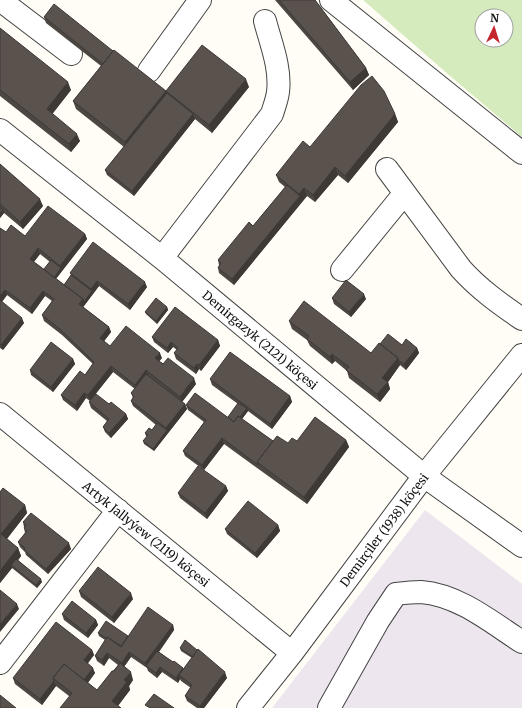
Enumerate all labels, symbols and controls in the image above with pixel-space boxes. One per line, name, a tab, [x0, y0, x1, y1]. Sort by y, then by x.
north arrow	[474, 8, 514, 48]
text: N	[490, 11, 500, 25]
street label: Demirgazyk (2121) köçesi	[199, 287, 321, 393]
street label: Demirçiler (1938) köçesi	[337, 470, 432, 590]
street label: Artyk Jallyýew (2119) köçesi	[79, 478, 213, 590]

